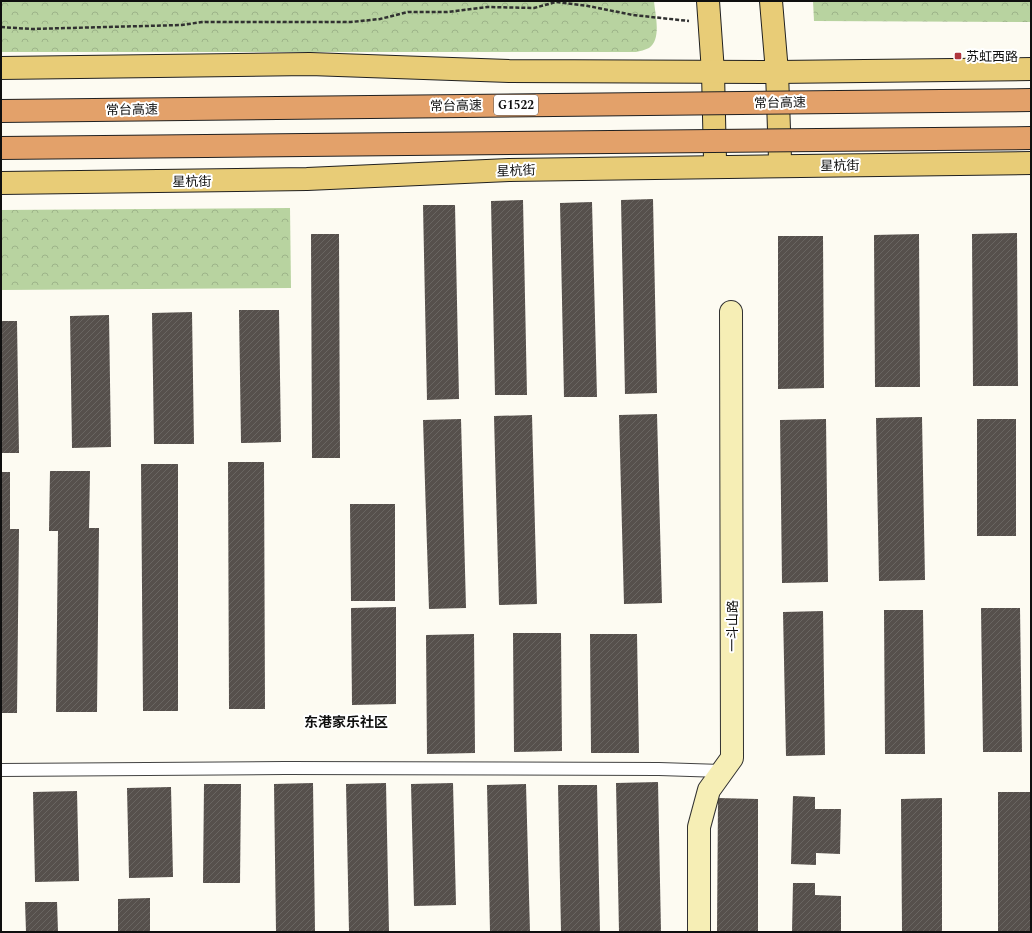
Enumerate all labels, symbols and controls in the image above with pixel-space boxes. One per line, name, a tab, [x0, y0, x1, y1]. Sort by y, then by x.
place label: 苏虹西路	[966, 47, 1018, 67]
marker: 苏虹西路	[953, 51, 963, 61]
street label: 常台高速	[754, 93, 806, 113]
road number: G1522	[494, 95, 538, 115]
street label: 常台高速	[430, 96, 482, 116]
street label: 常台高速	[106, 100, 158, 120]
street label: 星杭街	[820, 156, 860, 176]
street label: 星杭街	[496, 160, 536, 182]
street label: 星杭街	[172, 172, 212, 192]
street label: 一斗山路	[723, 600, 743, 652]
district label: 东港家乐社区	[304, 712, 388, 733]

